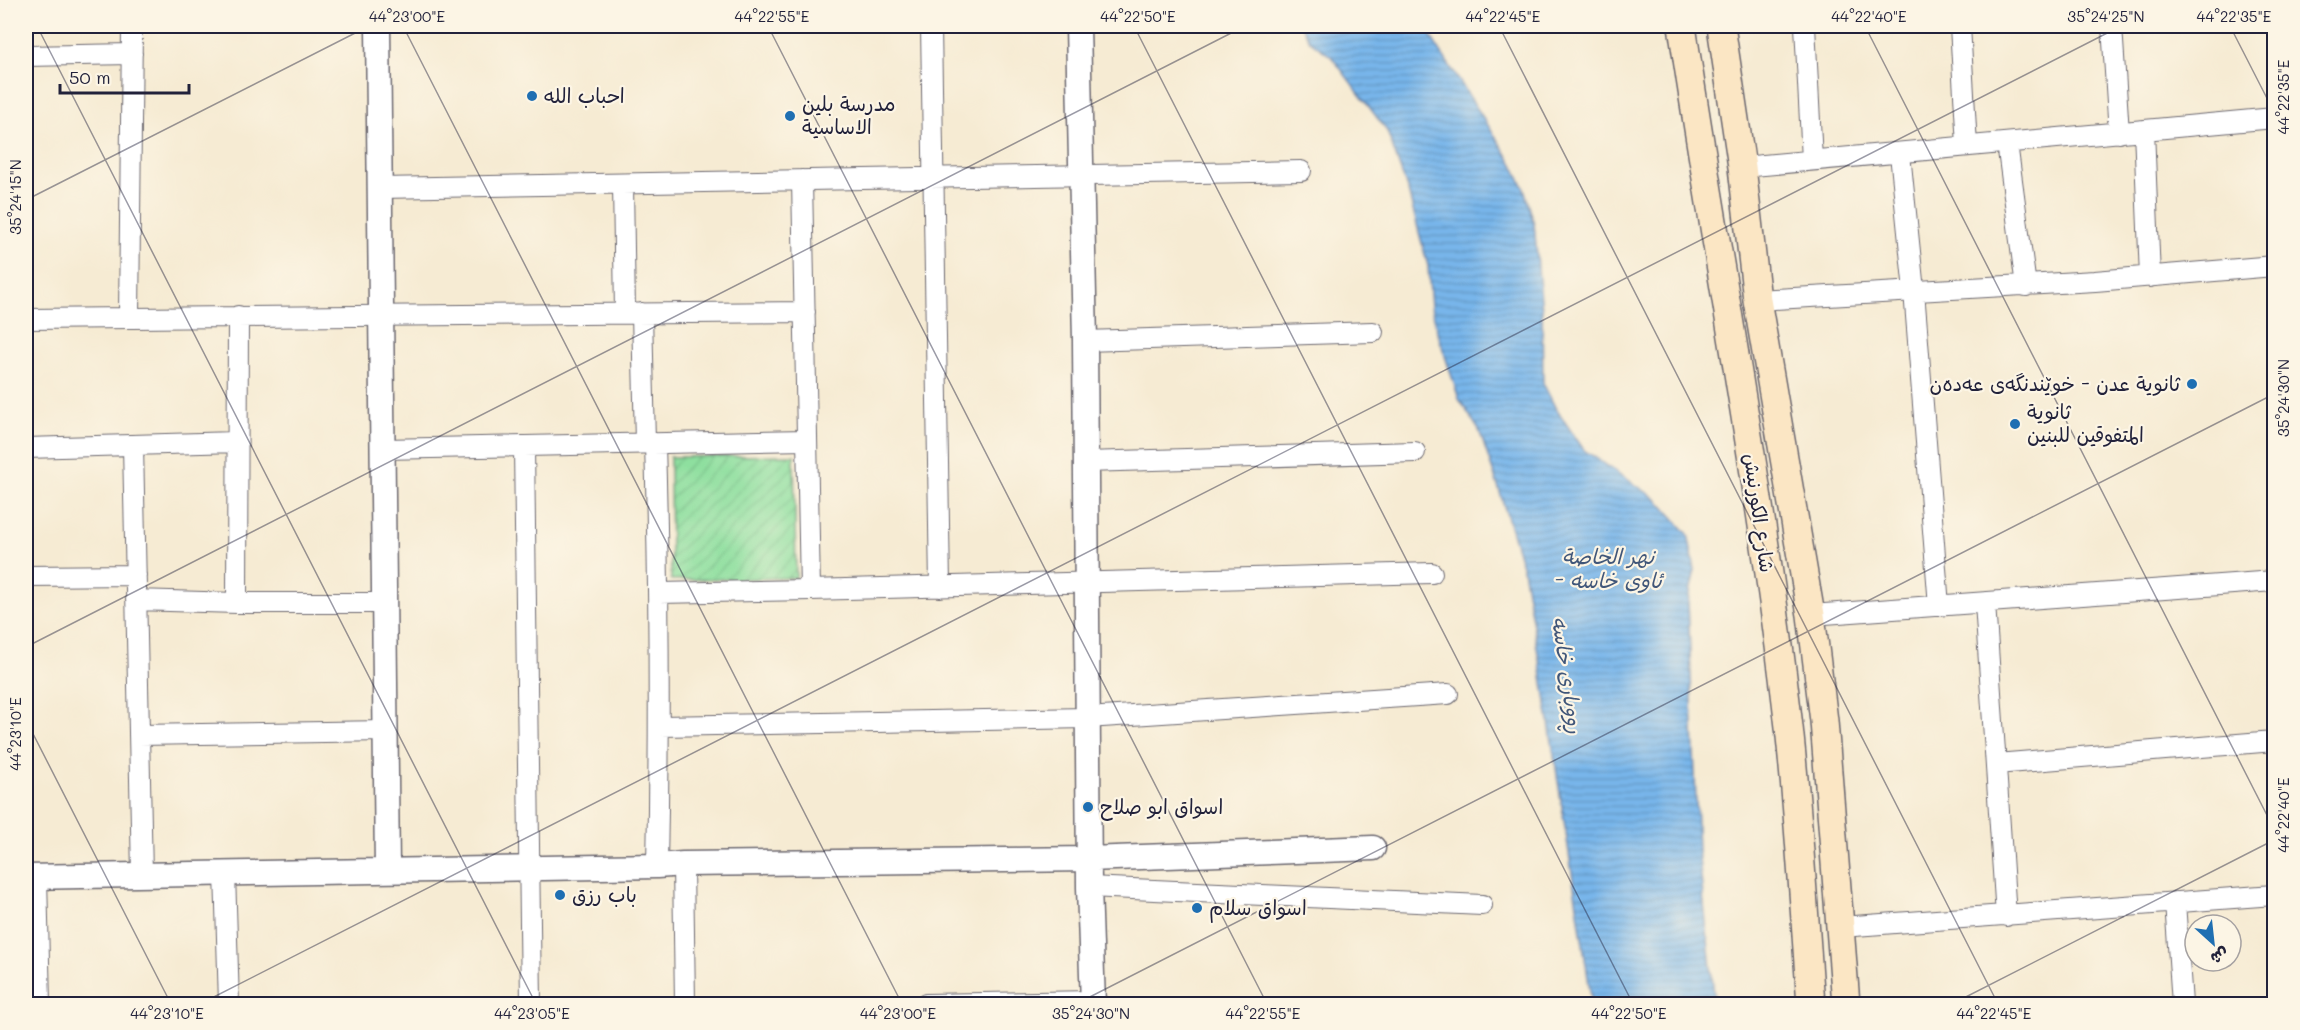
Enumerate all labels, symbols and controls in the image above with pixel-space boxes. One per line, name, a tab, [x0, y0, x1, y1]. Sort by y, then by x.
text: 44°23'00"E	[369, 6, 446, 26]
text: 44°22'55"E	[735, 6, 810, 26]
text: 44°22'50"E	[1100, 6, 1176, 26]
text: 44°22'45"E	[1466, 6, 1541, 26]
text: 44°22'40"E	[1831, 6, 1907, 26]
text: 35°24'25"N	[2067, 6, 2145, 26]
text: 44°22'35"E	[2197, 6, 2272, 26]
scale bar	[60, 57, 189, 95]
text: 44°22'35"E	[2273, 59, 2293, 134]
text: 50 m	[69, 65, 111, 89]
place label: احباب الله	[544, 82, 625, 108]
marker: احباب الله	[525, 89, 539, 103]
place label: مدرسة بلين الاساسية	[802, 90, 896, 139]
marker: مدرسة بلين الاساسية	[783, 109, 797, 123]
text: 35°24'15"N	[5, 159, 25, 235]
text: 35°24'30"N	[2273, 359, 2293, 437]
place label: ثانوية عدن - خوێندنگەی عەدەن	[1930, 370, 2181, 396]
marker: ثانوية عدن - خوێندنگەی عەدەن	[2185, 377, 2199, 391]
place label: ثانوية المتفوقين للبنين	[2027, 398, 2144, 447]
marker: ثانوية المتفوقين للبنين	[2008, 417, 2022, 431]
street label: شارع الكورنيش	[1737, 452, 1781, 574]
water label: نهر الخاصة - ئاوی خاسە	[1554, 542, 1664, 593]
water label: ڕووباری خاسە	[1541, 615, 1590, 736]
text: 44°23'10"E	[5, 697, 25, 771]
text: 44°22'40"E	[2273, 777, 2293, 853]
place label: اسواق ابو صلاح	[1100, 793, 1223, 821]
marker: اسواق ابو صلاح	[1081, 800, 1095, 814]
place label: باب رزق	[572, 881, 637, 907]
marker: باب رزق	[553, 888, 567, 902]
place label: اسواق سلام	[1209, 894, 1307, 923]
marker: اسواق سلام	[1190, 901, 1204, 915]
north arrow	[2183, 913, 2243, 973]
text: ش	[2207, 943, 2233, 970]
text: 44°23'10"E	[130, 1003, 204, 1023]
text: 44°23'05"E	[494, 1003, 570, 1023]
text: 44°23'00"E	[860, 1003, 937, 1023]
text: 35°24'30"N	[1052, 1003, 1130, 1023]
text: 44°22'55"E	[1226, 1003, 1301, 1023]
text: 44°22'50"E	[1591, 1003, 1667, 1023]
text: 44°22'45"E	[1957, 1003, 2032, 1023]

